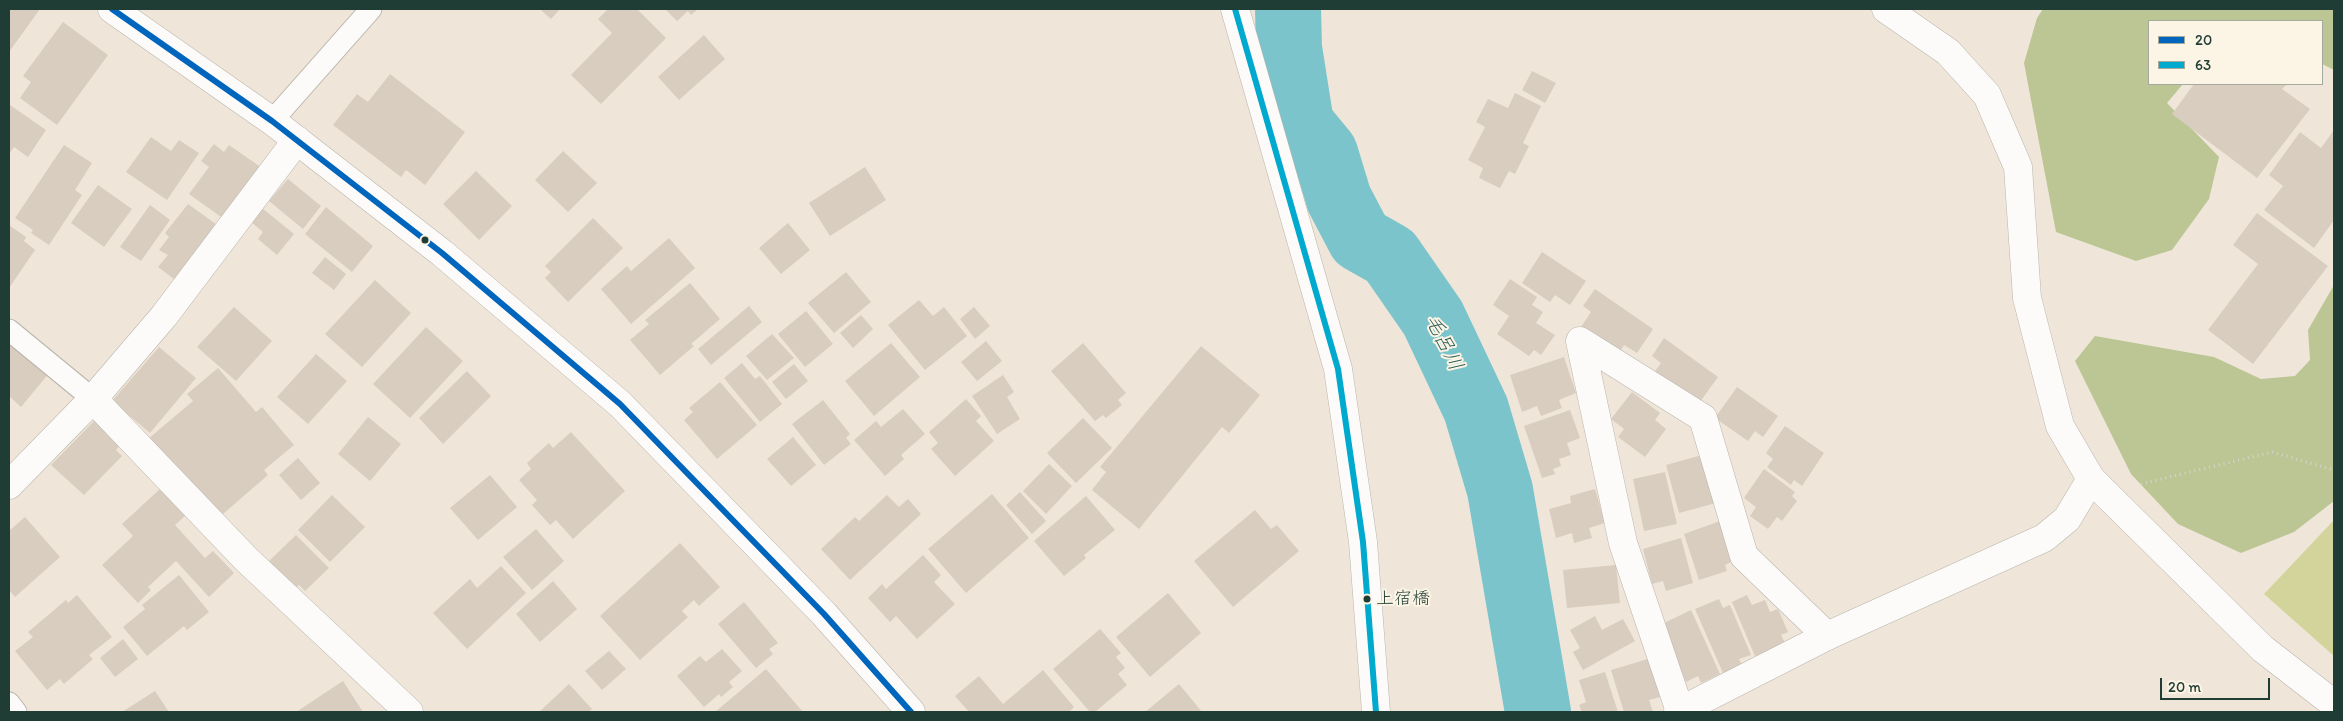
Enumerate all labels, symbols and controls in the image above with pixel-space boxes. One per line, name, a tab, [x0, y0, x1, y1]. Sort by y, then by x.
legend	[2148, 20, 2323, 85]
text: 20	[2195, 31, 2212, 49]
text: 63	[2195, 56, 2211, 74]
unlabelled marker	[420, 235, 430, 245]
water label: 毛呂川	[1419, 311, 1467, 375]
place label: 上宿橋	[1376, 588, 1430, 610]
marker: 上宿橋	[1362, 594, 1372, 604]
scale bar	[2163, 668, 2273, 700]
text: 20 m	[2168, 678, 2201, 696]

